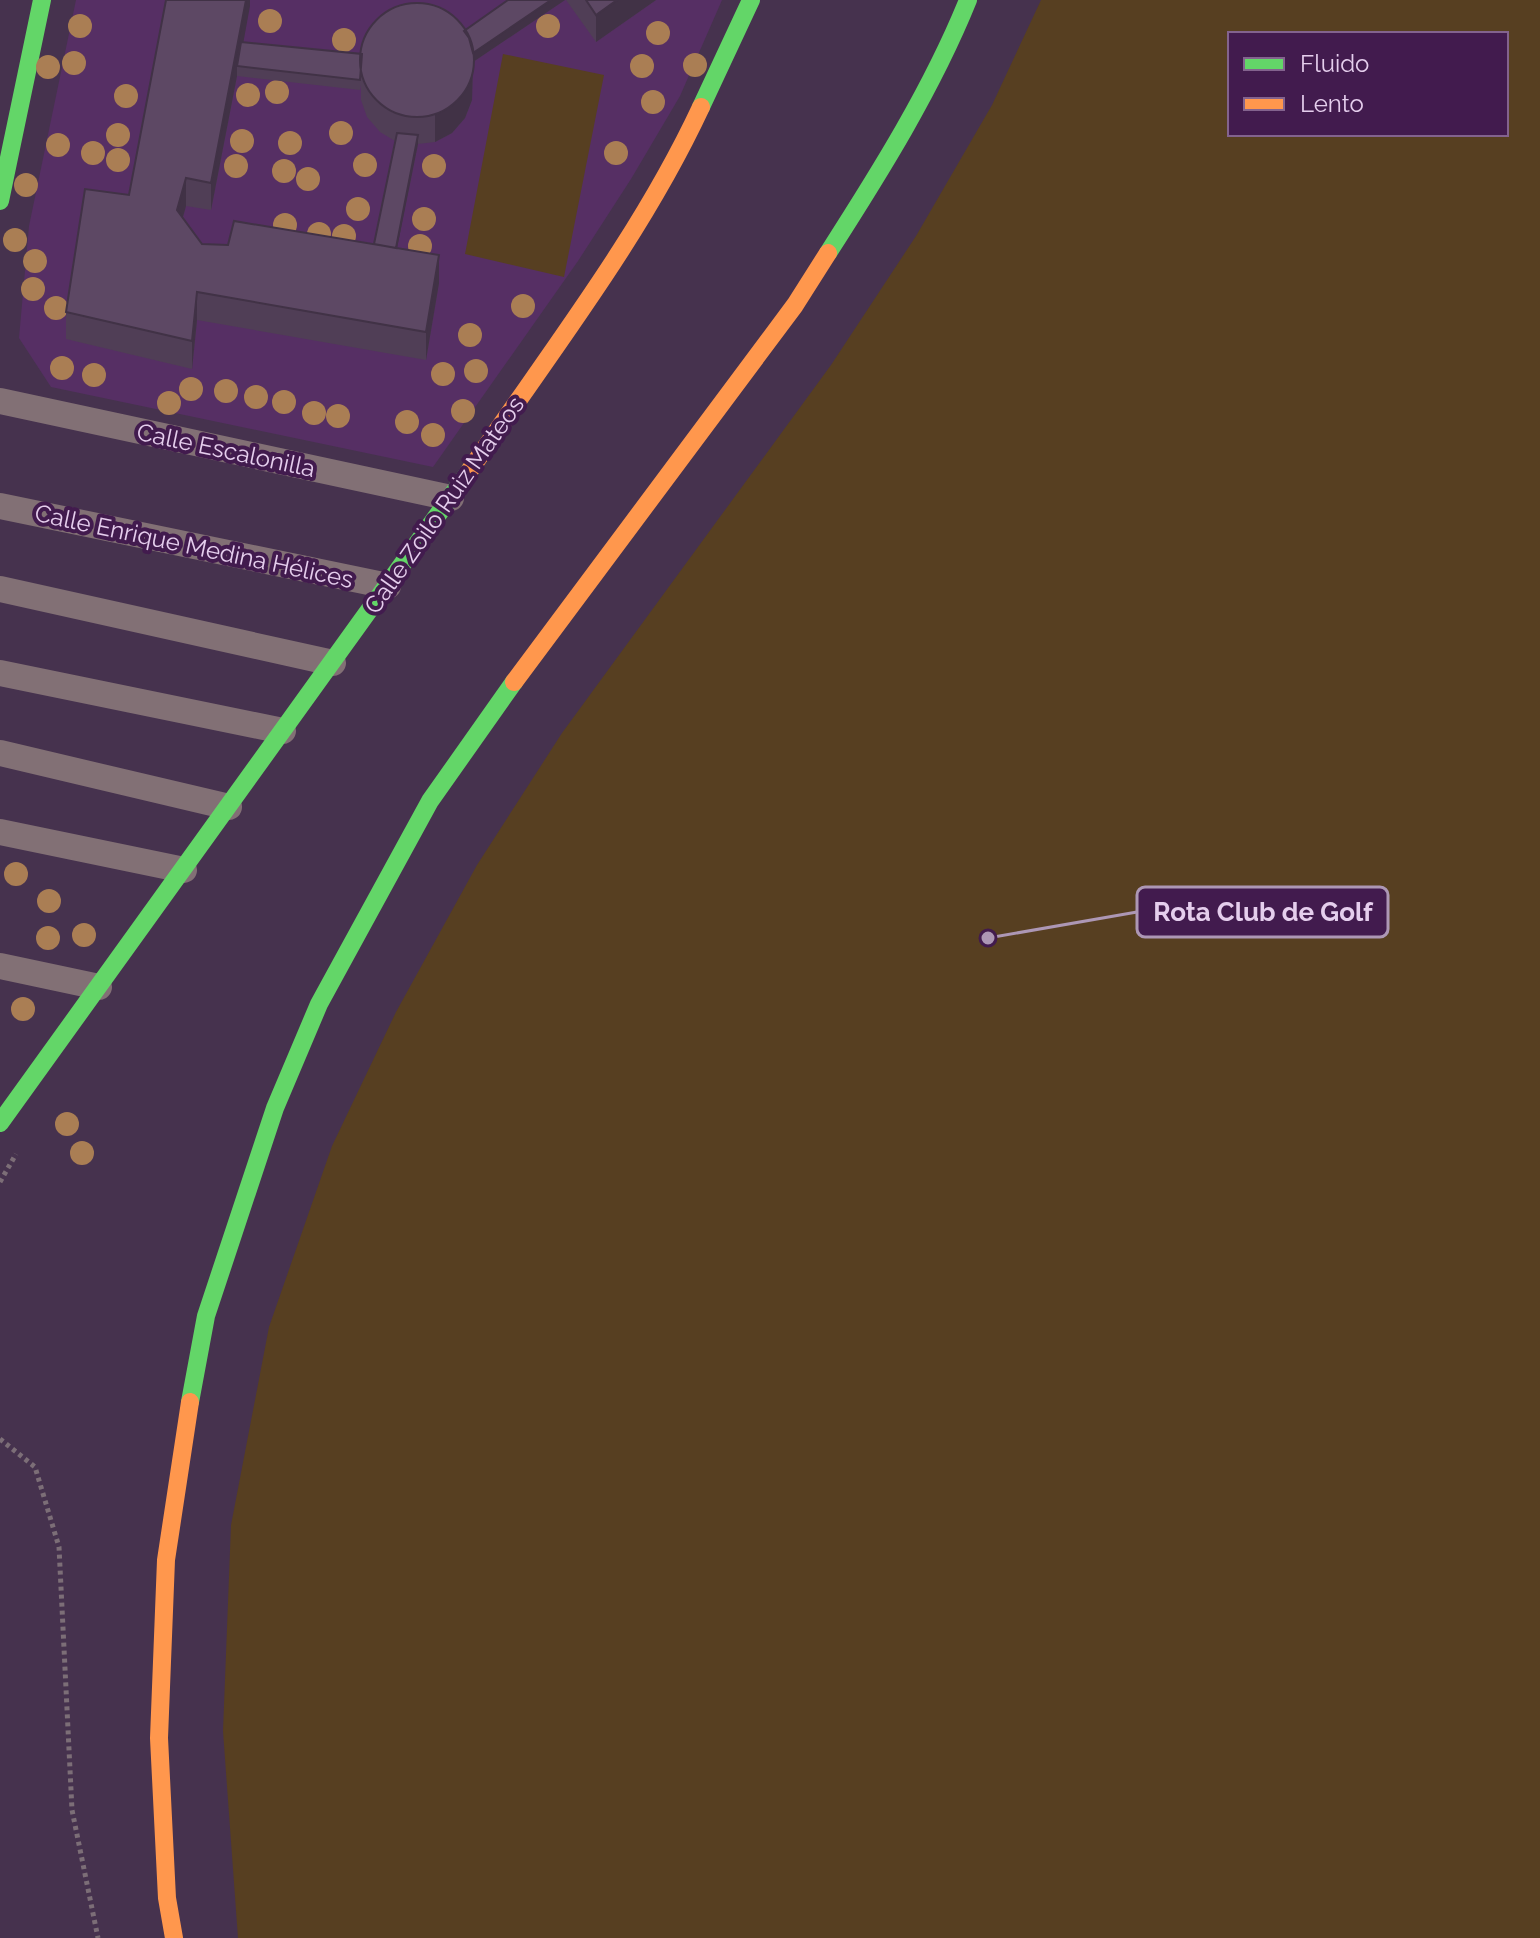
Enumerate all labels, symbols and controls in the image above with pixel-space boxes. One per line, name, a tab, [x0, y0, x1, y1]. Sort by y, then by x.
legend	[1228, 32, 1508, 136]
text: Fluido	[1300, 49, 1369, 78]
text: Lento	[1300, 89, 1364, 118]
street label: Calle Zoilo Ruiz Mateos	[358, 391, 530, 619]
street label: Calle Escalonilla	[134, 417, 318, 483]
street label: Calle Enrique Medina Hélices	[32, 498, 356, 594]
callout: Rota Club de Golf	[1137, 887, 1388, 937]
text: Rota Club de Golf	[1153, 897, 1374, 927]

